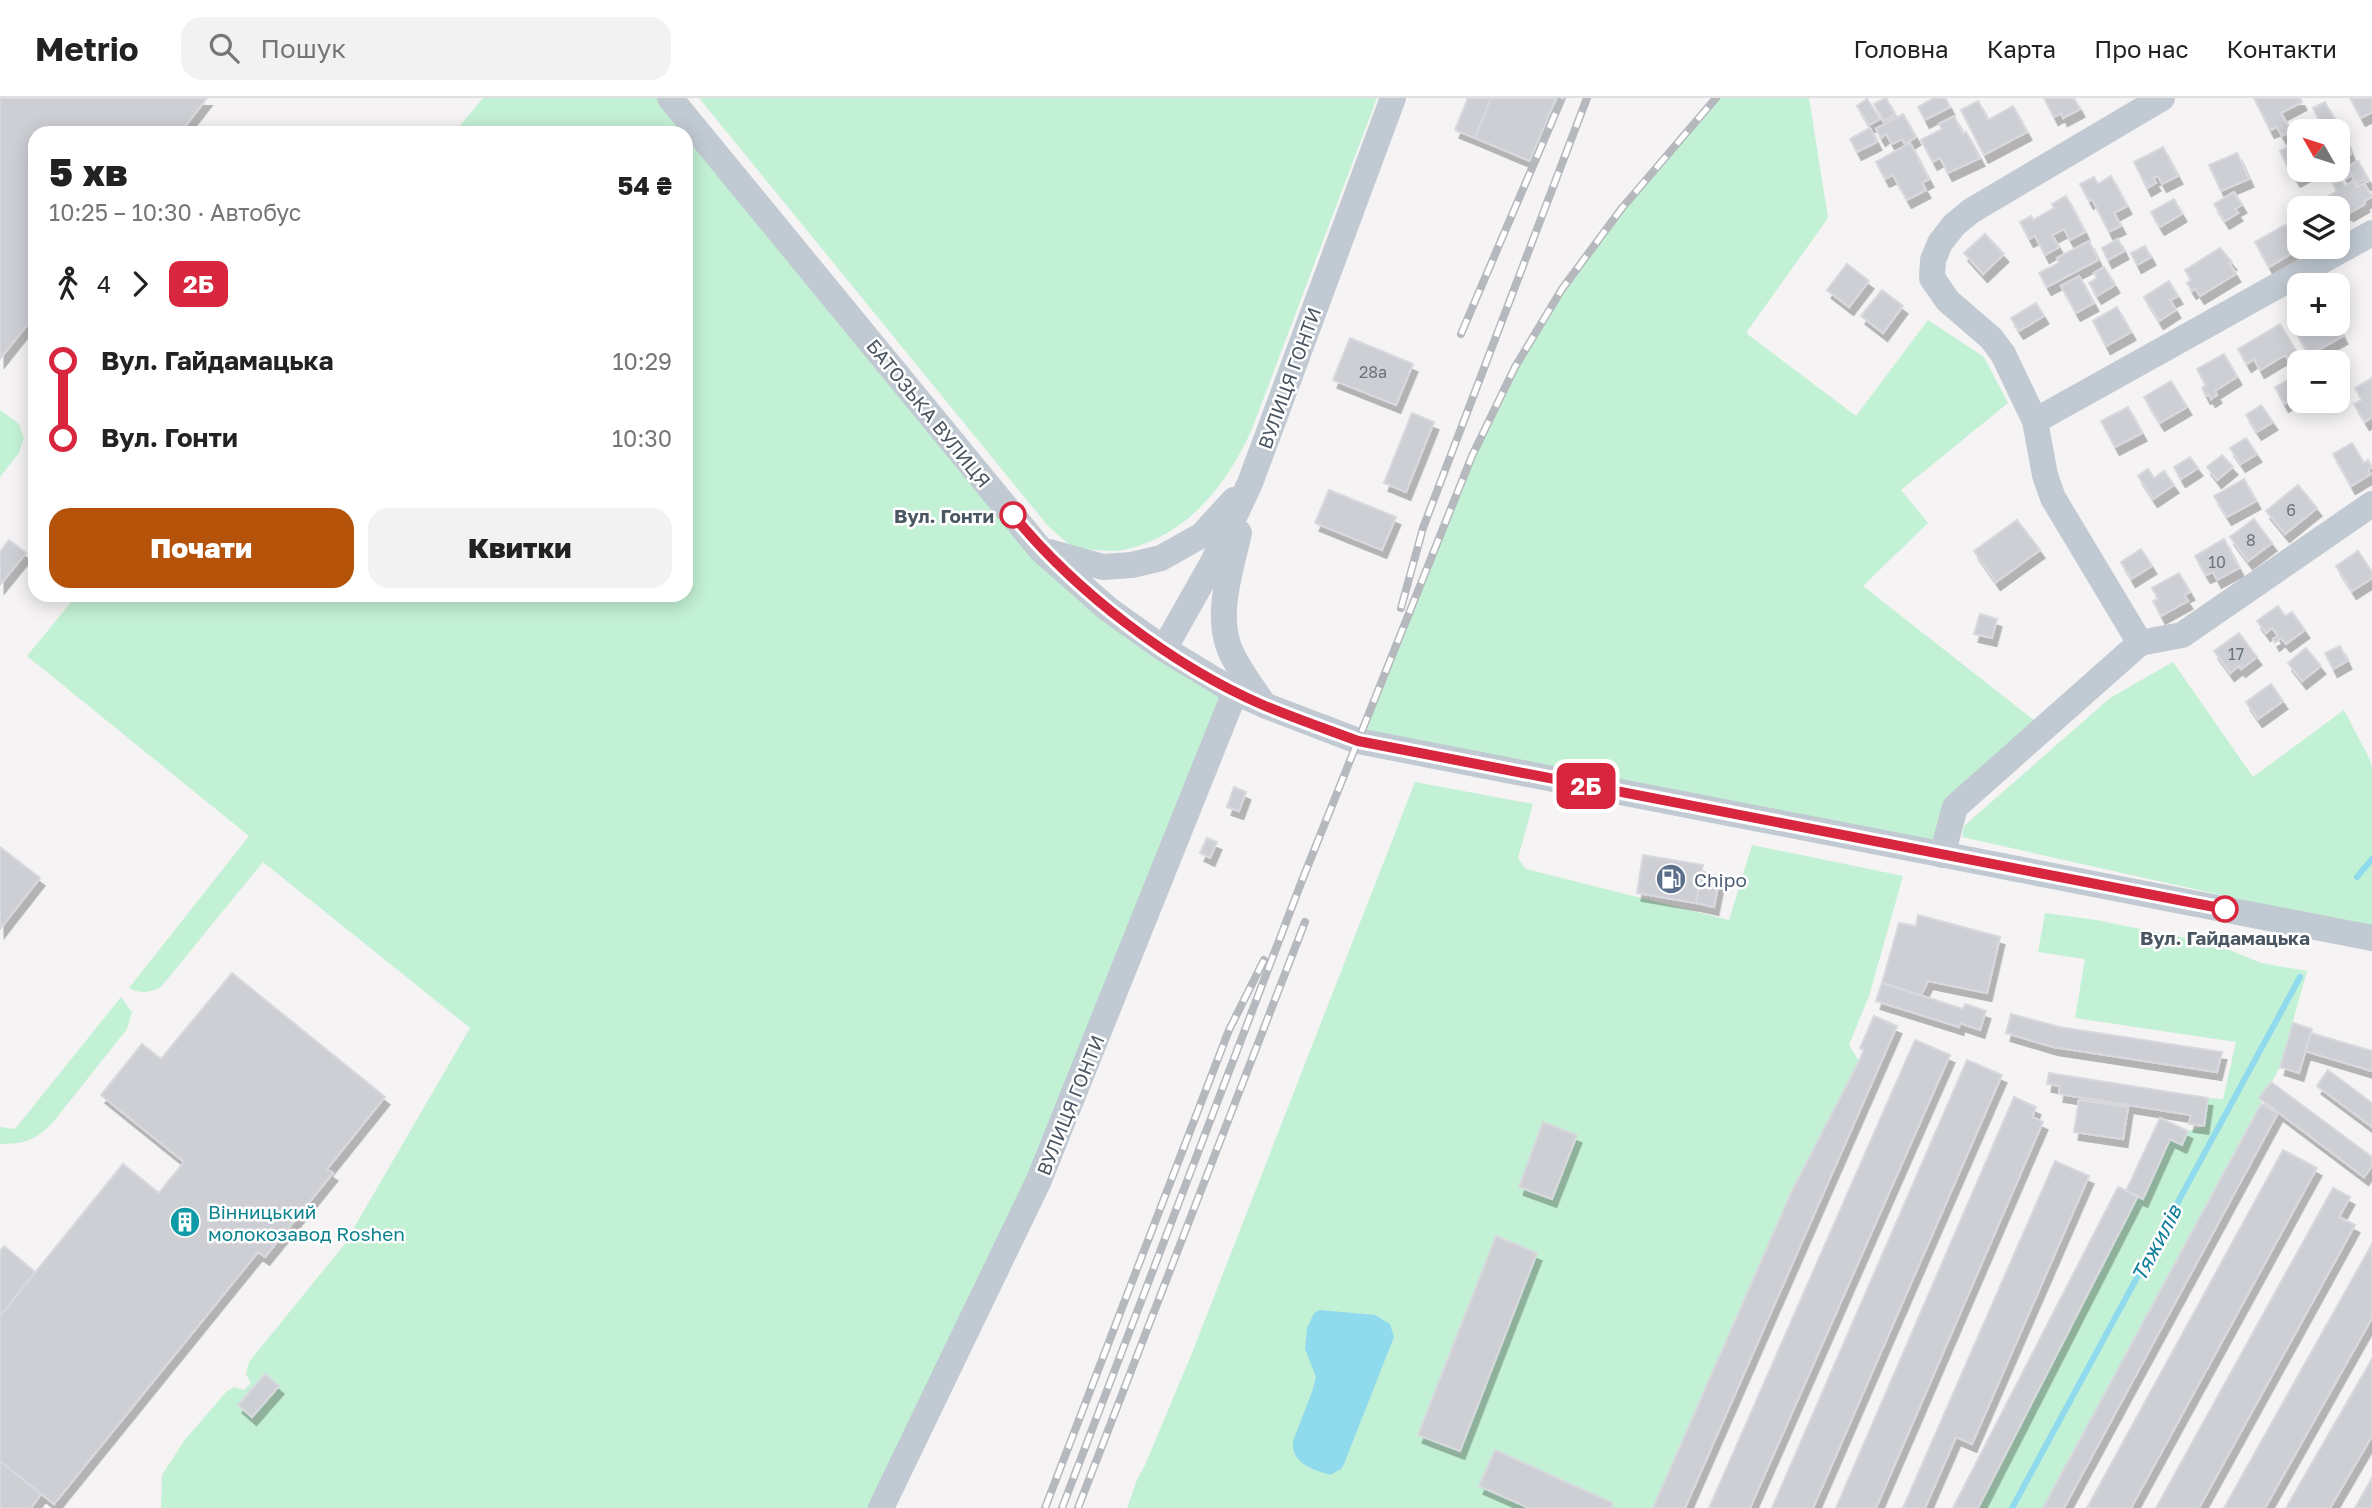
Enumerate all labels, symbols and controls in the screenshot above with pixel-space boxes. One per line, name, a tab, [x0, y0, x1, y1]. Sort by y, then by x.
search box	[181, 17, 671, 80]
text: Metrio	[35, 29, 139, 68]
icon: search	[205, 29, 243, 67]
text: Пошук	[261, 33, 346, 64]
text: Головна	[1853, 34, 1949, 63]
text: Карта	[1987, 34, 2056, 63]
text: Про нас	[2094, 34, 2189, 63]
text: Контакти	[2227, 34, 2337, 63]
north arrow	[2287, 119, 2350, 182]
map controls	[2287, 119, 2350, 413]
text: 5 хв	[49, 149, 128, 194]
text: 54 ₴	[618, 170, 672, 201]
button: layers	[2287, 196, 2350, 259]
text: 10:25 – 10:30 · Автобус	[49, 198, 301, 226]
icon: walk	[49, 265, 87, 303]
icon: forward	[121, 265, 159, 303]
text: 2Б	[183, 269, 214, 298]
text: 4	[97, 270, 111, 298]
button: +	[2287, 273, 2350, 336]
street label: ВУЛИЦЯ ГОНТИ	[1253, 304, 1325, 452]
street label: БАТОЗЬКА ВУЛИЦЯ	[862, 334, 996, 492]
text: Вул. Гайдамацька	[101, 345, 334, 376]
text: 10:29	[612, 347, 672, 375]
button: −	[2287, 350, 2350, 413]
house number: 28а	[1359, 362, 1387, 382]
text: Вул. Гонти	[101, 422, 238, 453]
text: 10:30	[612, 424, 672, 452]
house number: 6	[2286, 500, 2296, 520]
marker: Вул. Гонти	[1000, 502, 1026, 528]
place label: Вул. Гонти	[894, 504, 994, 527]
button: Почати	[49, 508, 354, 588]
button: Квитки	[368, 508, 672, 588]
house number: 8	[2246, 530, 2256, 550]
house number: 10	[2208, 552, 2226, 572]
house number: 17	[2228, 644, 2244, 664]
line badge: 2Б	[1554, 763, 1618, 809]
text: 2Б	[1571, 771, 1601, 800]
fuel station icon: Chipo	[1654, 862, 1688, 896]
place label: Chipo	[1694, 868, 1747, 891]
marker: Вул. Гайдамацька	[2212, 896, 2238, 922]
place label: Вул. Гайдамацька	[2140, 926, 2310, 949]
street label: ВУЛИЦЯ ГОНТИ	[1031, 1032, 1109, 1178]
water label: Тяжилів	[2125, 1199, 2187, 1286]
place label: Вінницький молокозавод Roshen	[208, 1200, 405, 1245]
building icon: Вінницький молокозавод Roshen	[168, 1205, 202, 1239]

